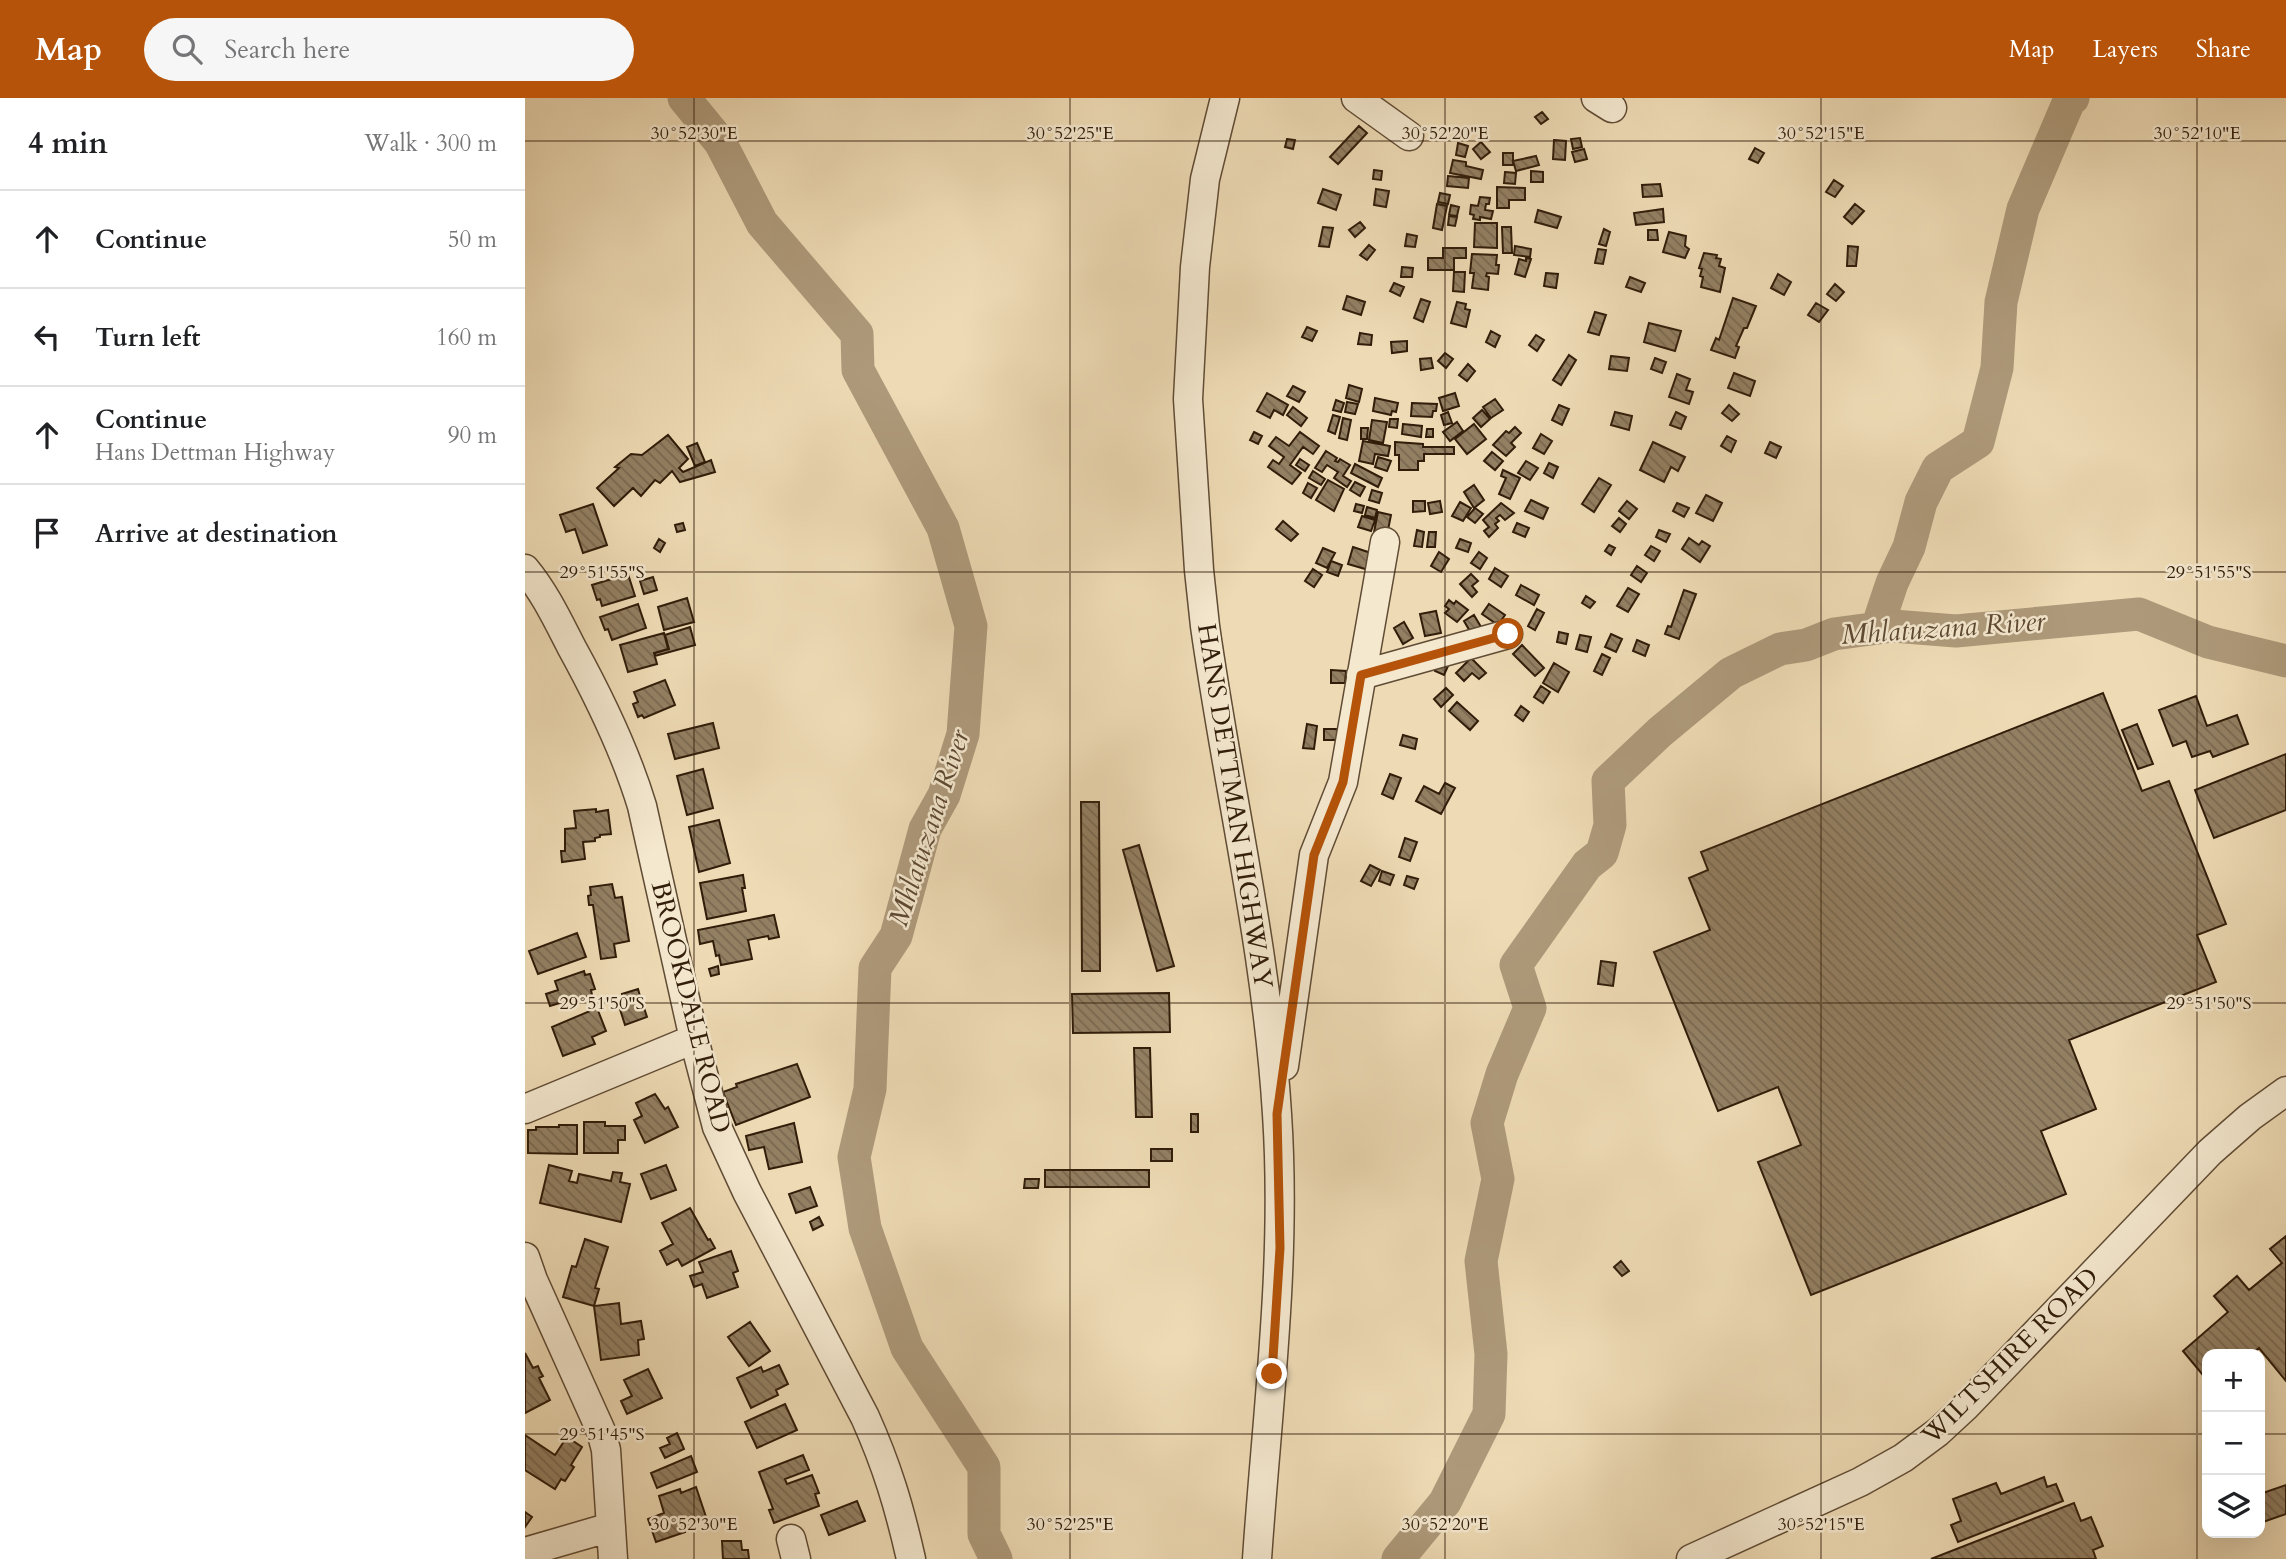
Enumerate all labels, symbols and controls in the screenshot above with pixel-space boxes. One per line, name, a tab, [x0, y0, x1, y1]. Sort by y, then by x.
search box	[144, 18, 634, 81]
text: Map	[35, 27, 102, 72]
icon: search	[168, 30, 206, 68]
text: Search here	[224, 32, 350, 67]
text: Map	[2009, 33, 2055, 66]
text: Layers	[2093, 33, 2158, 66]
text: Share	[2196, 33, 2251, 66]
text: 30°52'30"E	[650, 121, 738, 146]
text: 30°52'25"E	[1026, 121, 1114, 146]
text: 30°52'20"E	[1401, 121, 1489, 146]
text: 30°52'15"E	[1777, 121, 1865, 146]
text: 30°52'10"E	[2153, 121, 2241, 146]
text: 4 min	[28, 123, 108, 164]
text: Walk · 300 m	[364, 128, 497, 159]
icon: ahead	[28, 220, 66, 258]
text: Continue	[95, 222, 207, 257]
text: 50 m	[448, 224, 497, 255]
icon: left	[28, 318, 66, 356]
text: Turn left	[95, 320, 200, 355]
text: 160 m	[436, 322, 497, 353]
text: Continue	[95, 402, 207, 437]
icon: ahead	[28, 416, 66, 454]
text: 90 m	[448, 420, 497, 451]
text: Hans Dettman Highway	[95, 437, 335, 468]
icon: arrive	[28, 514, 66, 552]
text: Arrive at destination	[95, 516, 338, 551]
text: 29°51'55"S	[560, 560, 644, 585]
text: 29°51'55"S	[2167, 560, 2251, 585]
water label: Mhlatuzana River	[1840, 602, 2047, 654]
route start	[1492, 618, 1523, 649]
street label: HANS DETTMAN HIGHWAY	[1189, 621, 1281, 992]
water label: Mhlatuzana River	[879, 724, 979, 931]
street label: BROOKDALE ROAD	[643, 877, 739, 1137]
text: 29°51'50"S	[560, 991, 644, 1016]
text: 29°51'50"S	[2167, 991, 2251, 1016]
street label: WILTSHIRE ROAD	[1913, 1260, 2106, 1453]
map controls	[2202, 1349, 2265, 1538]
button: +	[2202, 1349, 2265, 1412]
route end	[1256, 1358, 1287, 1389]
button: −	[2202, 1412, 2265, 1475]
text: 29°51'45"S	[560, 1422, 644, 1447]
button: layers	[2202, 1475, 2265, 1538]
text: 30°52'30"E	[650, 1512, 738, 1537]
text: 30°52'25"E	[1026, 1512, 1114, 1537]
text: 30°52'20"E	[1401, 1512, 1489, 1537]
text: 30°52'15"E	[1777, 1512, 1865, 1537]

